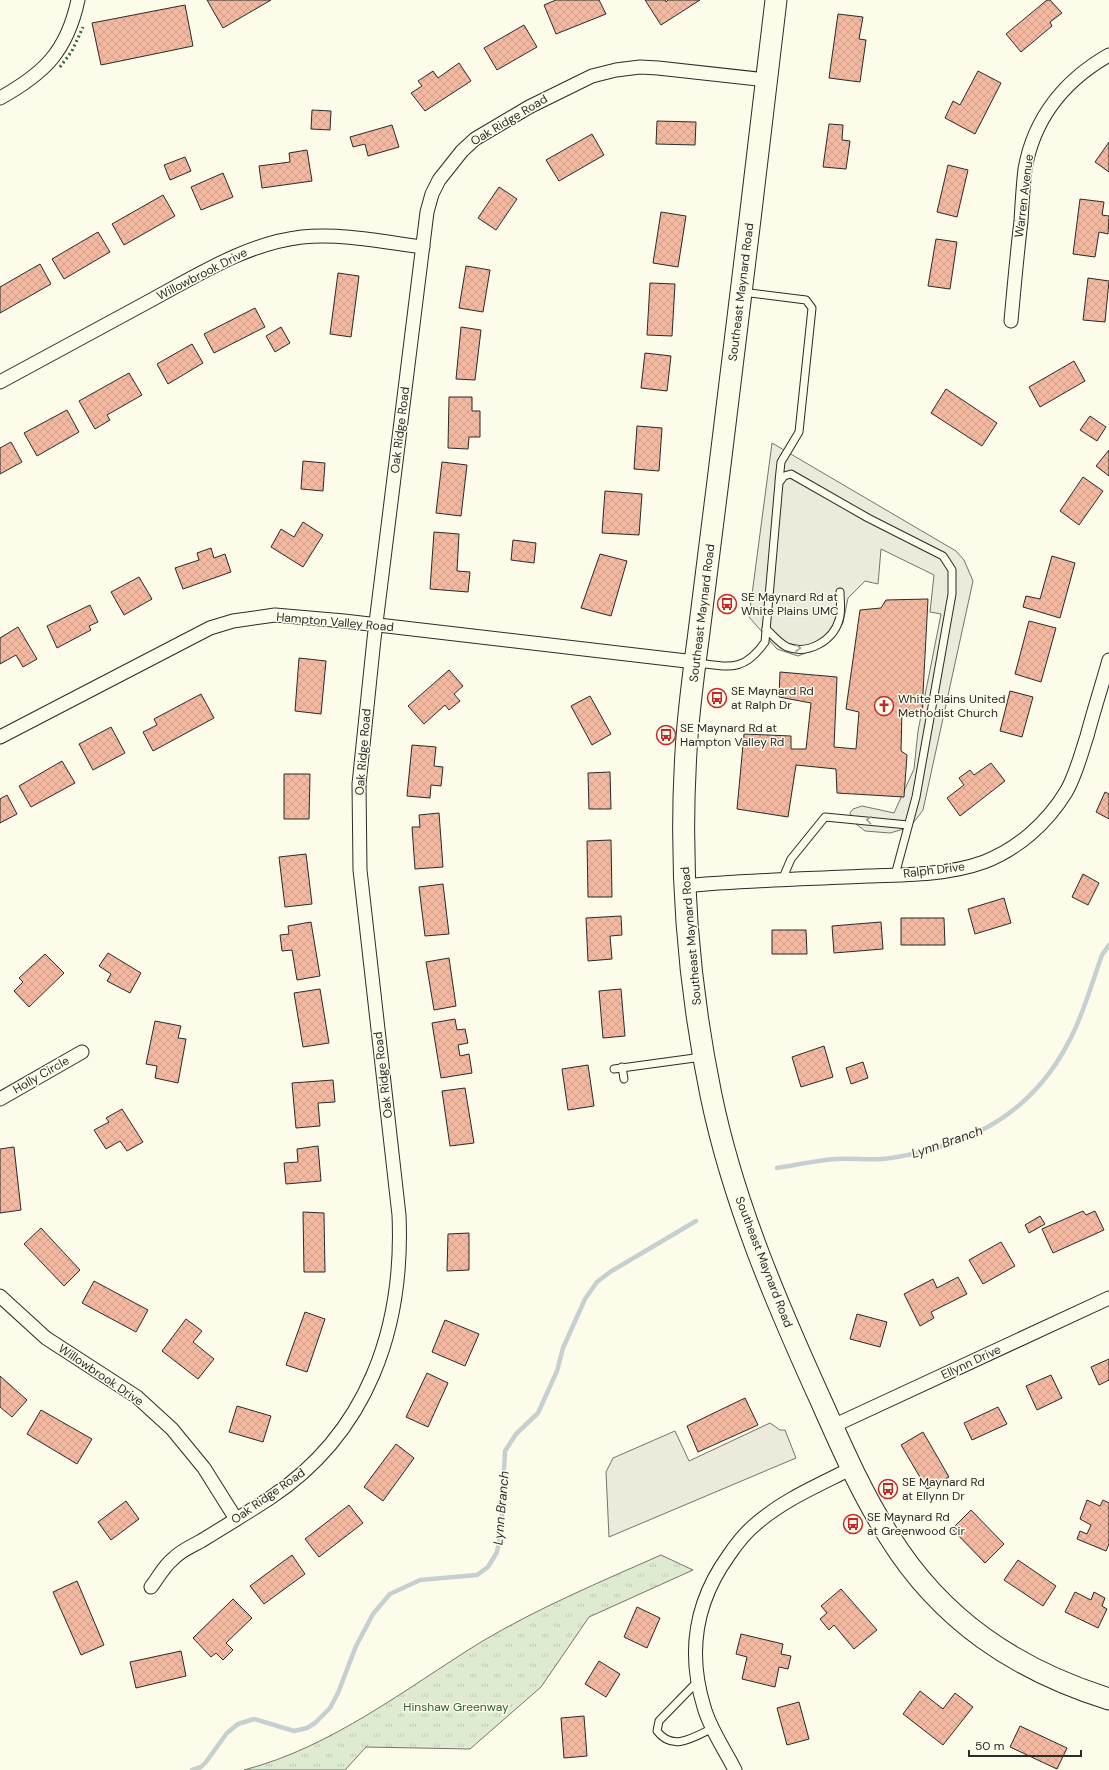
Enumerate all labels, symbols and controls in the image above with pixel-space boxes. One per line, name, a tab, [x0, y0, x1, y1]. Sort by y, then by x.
street label: Oak Ridge Road	[468, 91, 550, 149]
street label: Warren Avenue	[1011, 153, 1037, 239]
street label: Southeast Maynard Road	[725, 222, 757, 362]
street label: Willowbrook Drive	[154, 244, 250, 304]
street label: Oak Ridge Road	[387, 386, 413, 474]
street label: Southeast Maynard Road	[686, 543, 718, 683]
place label: SE Maynard Rd at White Plains UMC	[741, 589, 839, 619]
bus stop icon: SE Maynard Rd at White Plains UMC	[716, 593, 738, 615]
street label: Hampton Valley Road	[276, 609, 394, 635]
one-way arrow	[795, 644, 801, 653]
place label: SE Maynard Rd at Ralph Dr	[731, 683, 814, 713]
bus stop icon: SE Maynard Rd at Ralph Dr	[706, 687, 728, 709]
place label: White Plains United Methodist Church	[898, 691, 1006, 721]
church icon: White Plains United Methodist Church	[873, 695, 895, 717]
street label: Oak Ridge Road	[351, 708, 375, 796]
place label: SE Maynard Rd at Hampton Valley Rd	[680, 720, 784, 750]
bus stop icon: SE Maynard Rd at Hampton Valley Rd	[655, 724, 677, 746]
one-way arrow	[866, 816, 873, 825]
street label: Ralph Drive	[902, 858, 966, 882]
street label: Southeast Maynard Road	[677, 866, 705, 1006]
street label: Oak Ridge Road	[370, 1031, 396, 1119]
street label: Holly Circle	[10, 1052, 72, 1098]
water label: Lynn Branch	[909, 1122, 985, 1162]
street label: Southeast Maynard Road	[732, 1194, 796, 1330]
street label: Willowbrook Drive	[55, 1341, 147, 1410]
street label: Ellynn Drive	[939, 1341, 1004, 1383]
street label: Oak Ridge Road	[228, 1464, 308, 1528]
water label: Lynn Branch	[489, 1470, 513, 1546]
place label: SE Maynard Rd at Ellynn Dr	[902, 1474, 985, 1504]
bus stop icon: SE Maynard Rd at Ellynn Dr	[877, 1478, 899, 1500]
place label: SE Maynard Rd at Greenwood Cir	[867, 1509, 965, 1539]
bus stop icon: SE Maynard Rd at Greenwood Cir	[842, 1513, 864, 1535]
park label: Hinshaw Greenway	[403, 1699, 509, 1715]
scale bar	[969, 1732, 1081, 1758]
text: 50 m	[975, 1738, 1004, 1754]

